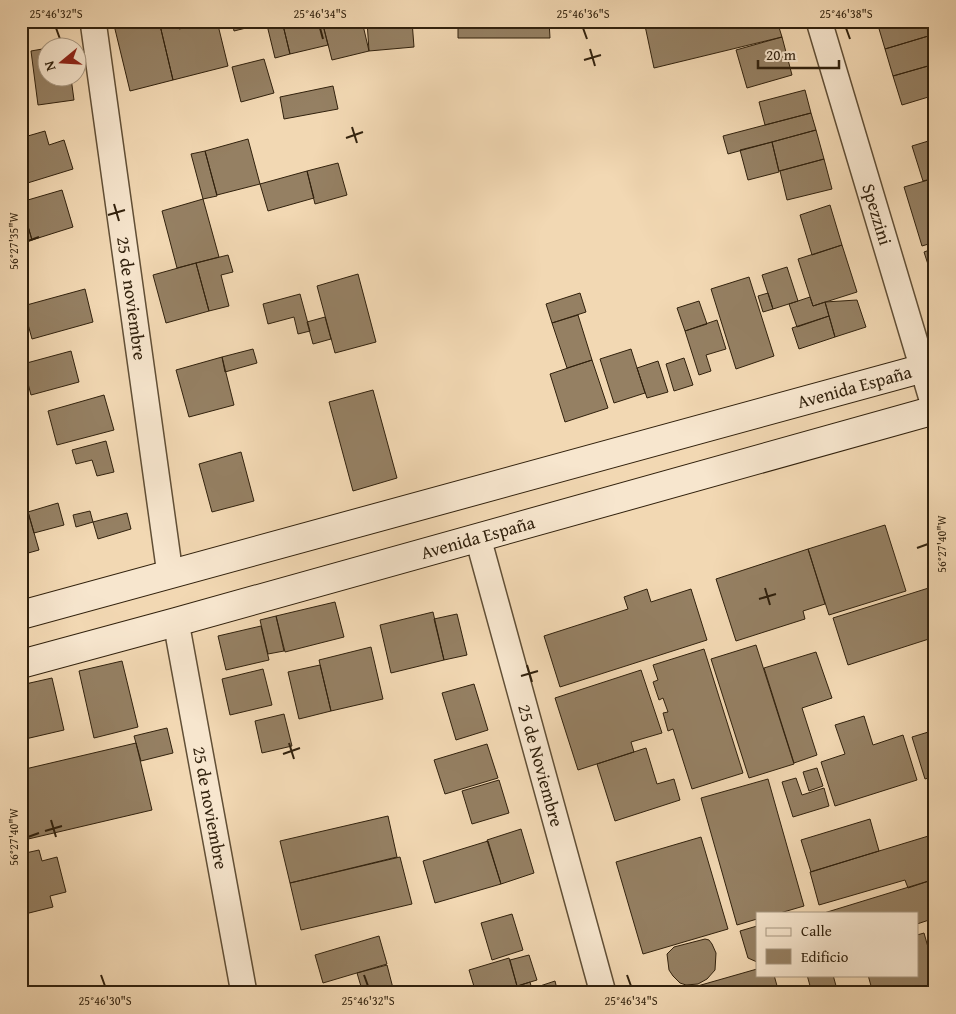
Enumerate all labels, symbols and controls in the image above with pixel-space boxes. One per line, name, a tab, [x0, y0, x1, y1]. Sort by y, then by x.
text: 25°46'32"S	[29, 5, 83, 22]
text: 25°46'34"S	[293, 5, 347, 22]
text: 25°46'36"S	[556, 5, 610, 22]
text: 25°46'38"S	[819, 5, 873, 22]
north arrow	[38, 38, 88, 88]
scale bar	[758, 38, 840, 70]
text: 20 m	[766, 44, 797, 65]
text: N	[38, 58, 61, 74]
street label: Spezzini	[855, 180, 899, 248]
text: 56°27'35"W	[5, 211, 22, 270]
street label: 25 de noviembre	[110, 235, 154, 362]
street label: Avenida España	[794, 358, 915, 415]
street label: Avenida España	[418, 508, 538, 566]
text: 56°27'40"W	[933, 514, 950, 573]
street label: 25 de Noviembre	[511, 701, 571, 830]
street label: 25 de noviembre	[186, 744, 235, 871]
text: 56°27'40"W	[5, 807, 22, 866]
legend	[756, 912, 918, 976]
text: Calle	[801, 920, 832, 941]
text: Edificio	[801, 946, 849, 967]
text: 25°46'30"S	[78, 992, 132, 1009]
text: 25°46'32"S	[341, 992, 395, 1009]
text: 25°46'34"S	[604, 992, 658, 1009]

